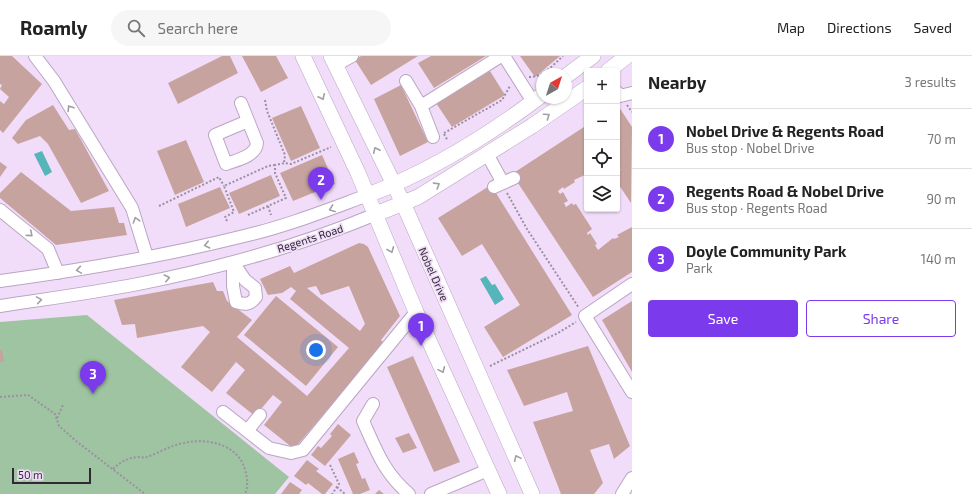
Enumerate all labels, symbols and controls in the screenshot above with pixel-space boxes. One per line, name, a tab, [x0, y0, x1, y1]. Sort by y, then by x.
search box	[111, 10, 391, 46]
text: Roamly	[20, 16, 87, 39]
icon: search	[125, 17, 147, 39]
text: Search here	[157, 19, 238, 37]
text: Map	[777, 19, 805, 36]
text: Directions	[827, 19, 892, 36]
text: Saved	[914, 19, 952, 36]
north arrow	[536, 68, 572, 104]
map controls	[584, 68, 620, 212]
button: +	[584, 68, 620, 104]
text: Nearby	[648, 72, 706, 92]
text: 3 results	[905, 74, 956, 90]
one-way arrow	[317, 93, 325, 100]
button: −	[584, 104, 620, 140]
one-way arrow	[68, 105, 75, 112]
one-way arrow	[543, 113, 550, 121]
text: Nobel Drive & Regents Road	[686, 122, 884, 140]
text: 1	[658, 131, 664, 147]
text: 70 m	[927, 131, 956, 147]
button: locate	[584, 140, 620, 176]
text: Bus stop · Nobel Drive	[686, 140, 815, 156]
one-way arrow	[373, 147, 381, 154]
pin: 2	[308, 167, 334, 200]
button: layers	[584, 176, 620, 212]
one-way arrow	[433, 182, 440, 190]
text: Regents Road & Nobel Drive	[686, 182, 884, 200]
text: 2	[657, 191, 665, 207]
text: 90 m	[926, 191, 956, 207]
text: Bus stop · Regents Road	[686, 200, 827, 216]
one-way arrow	[328, 205, 335, 213]
one-way arrow	[132, 216, 141, 223]
street label: Regents Road	[275, 221, 345, 255]
one-way arrow	[25, 230, 33, 237]
one-way arrow	[204, 240, 210, 248]
text: Doyle Community Park	[686, 242, 846, 260]
street label: Nobel Drive	[416, 245, 452, 303]
one-way arrow	[386, 247, 394, 254]
text: 3	[657, 251, 665, 267]
text: 140 m	[921, 251, 956, 267]
text: Park	[686, 260, 713, 276]
one-way arrow	[76, 265, 82, 274]
one-way arrow	[163, 274, 170, 282]
one-way arrow	[35, 296, 42, 305]
button: Save	[648, 300, 798, 337]
button: Share	[806, 300, 956, 337]
pin: 1	[408, 313, 434, 346]
your location	[306, 340, 326, 360]
pin: 3	[80, 361, 106, 394]
one-way arrow	[437, 365, 445, 373]
one-way arrow	[514, 455, 522, 463]
scale bar	[12, 466, 91, 485]
text: 50 m	[18, 468, 43, 481]

